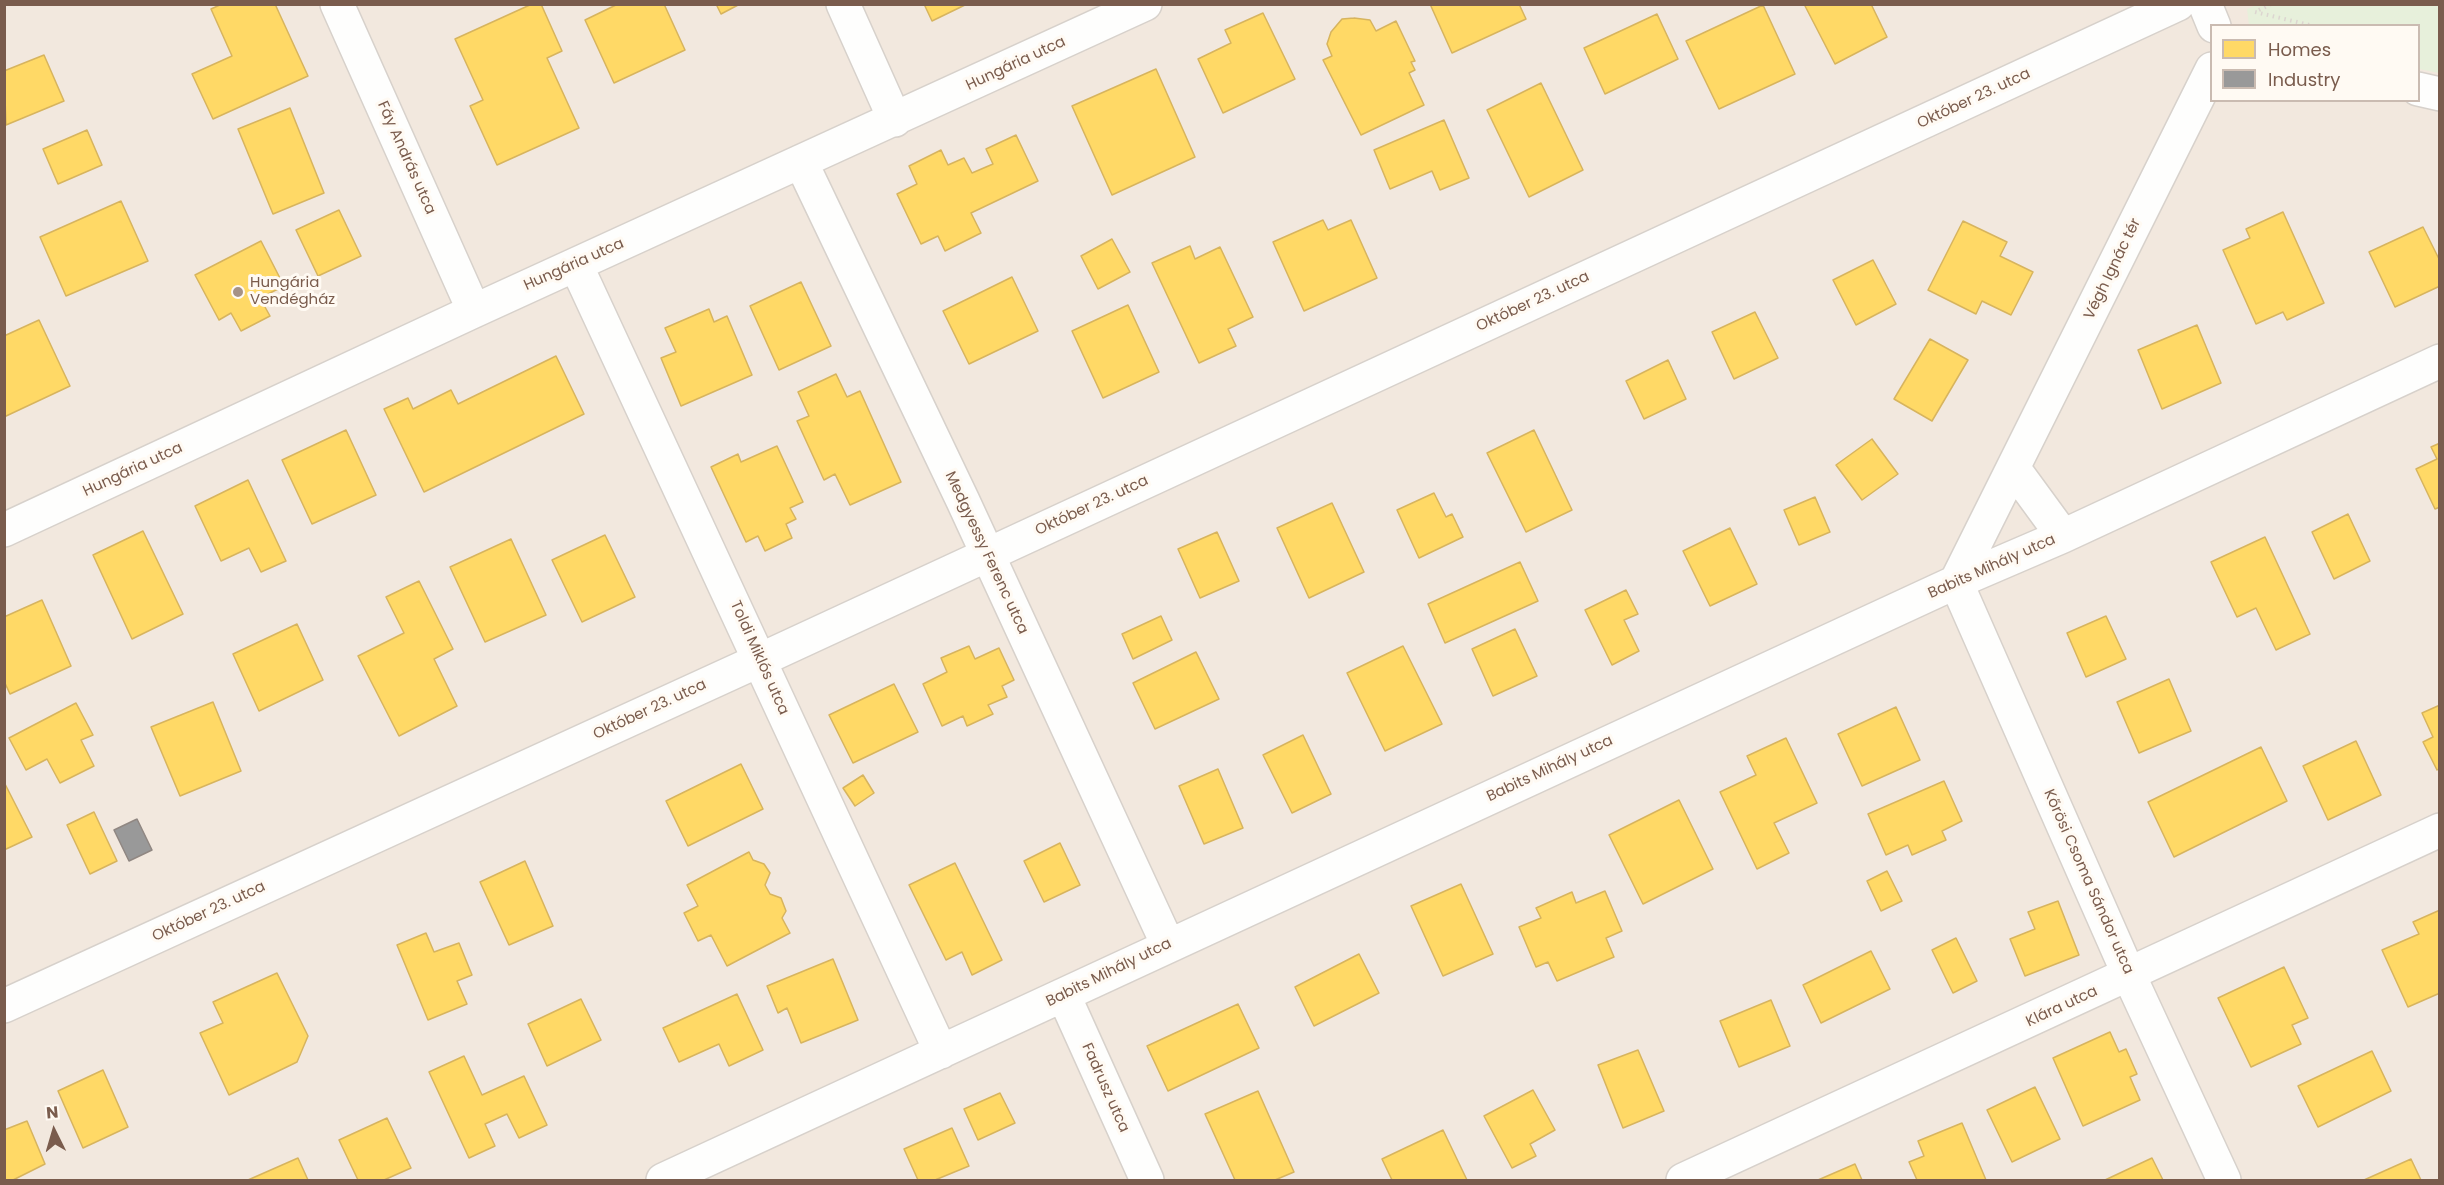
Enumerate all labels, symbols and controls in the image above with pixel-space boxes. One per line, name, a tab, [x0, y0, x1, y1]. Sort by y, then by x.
legend	[2210, 24, 2420, 102]
street label: Hungária utca	[963, 33, 1069, 95]
text: Homes	[2268, 37, 2331, 62]
street label: Október 23. utca	[1915, 65, 2033, 133]
text: Industry	[2268, 67, 2340, 92]
street label: Fáy András utca	[373, 99, 439, 217]
street label: Végh Ignác tér	[2081, 216, 2145, 322]
street label: Hungária utca	[521, 235, 627, 295]
street label: Október 23. utca	[1474, 268, 1592, 336]
place label: Hungária Vendégház	[250, 274, 335, 309]
marker: Hungária Vendégház	[231, 285, 245, 299]
street label: Hungária utca	[80, 439, 186, 501]
street label: Medgyessy Ferenc utca	[940, 469, 1032, 637]
street label: Október 23. utca	[1033, 472, 1151, 540]
street label: Babits Mihály utca	[1926, 531, 2058, 603]
street label: Toldi Miklós utca	[726, 598, 792, 718]
street label: Október 23. utca	[591, 676, 709, 744]
street label: Babits Mihály utca	[1484, 732, 1616, 806]
street label: Kőrösi Csoma Sándor utca	[2039, 787, 2137, 977]
street label: Október 23. utca	[150, 878, 268, 946]
street label: Babits Mihály utca	[1043, 935, 1175, 1011]
street label: Klára utca	[2023, 983, 2101, 1031]
street label: Fadrusz utca	[1077, 1040, 1133, 1136]
north arrow	[24, 1101, 84, 1161]
text: N	[45, 1101, 59, 1125]

